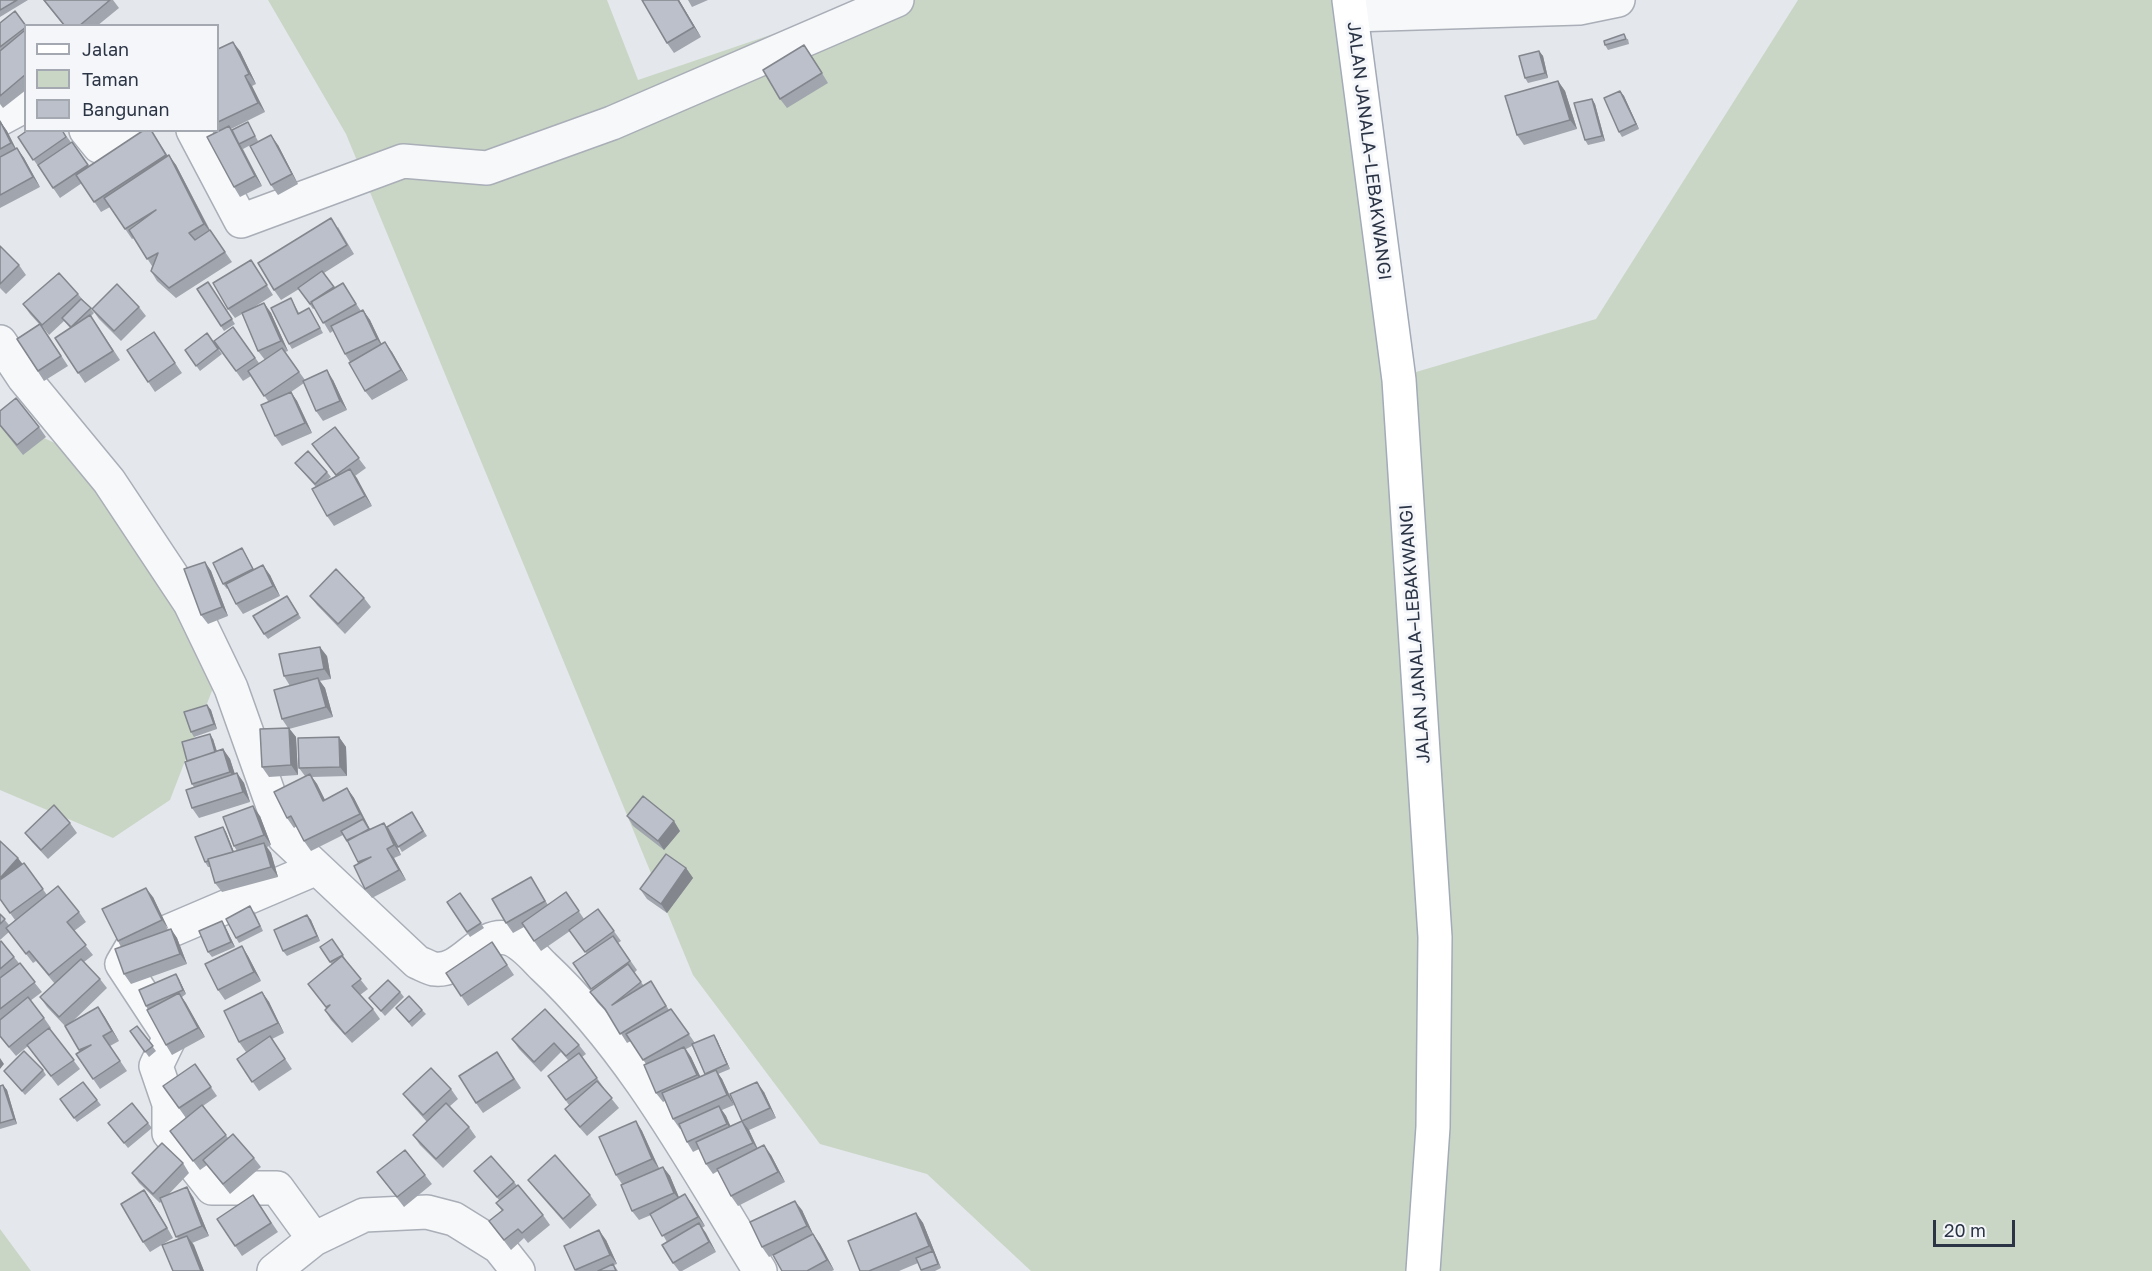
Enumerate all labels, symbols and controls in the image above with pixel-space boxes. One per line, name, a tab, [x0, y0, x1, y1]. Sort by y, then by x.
street label: JALAN JANALA–LEBAKWANGI	[1342, 21, 1396, 281]
legend	[24, 24, 219, 132]
text: Jalan	[82, 38, 129, 60]
text: Taman	[82, 68, 139, 90]
text: Bangunan	[82, 98, 170, 120]
street label: JALAN JANALA–LEBAKWANGI	[1395, 504, 1435, 764]
scale bar	[1936, 1208, 2018, 1246]
text: 20 m	[1944, 1219, 1986, 1241]

